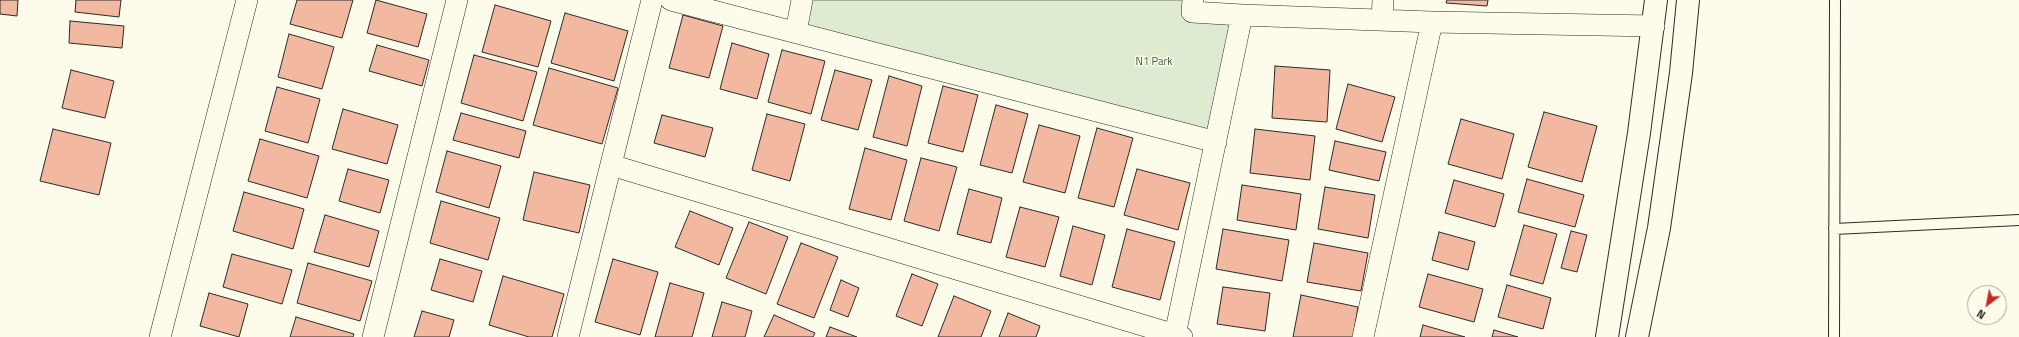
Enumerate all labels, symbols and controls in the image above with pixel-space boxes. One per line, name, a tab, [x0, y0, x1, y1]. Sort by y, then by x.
park label: N1 Park	[1135, 55, 1173, 69]
north arrow	[1967, 285, 2007, 325]
text: N	[1974, 306, 1989, 323]

